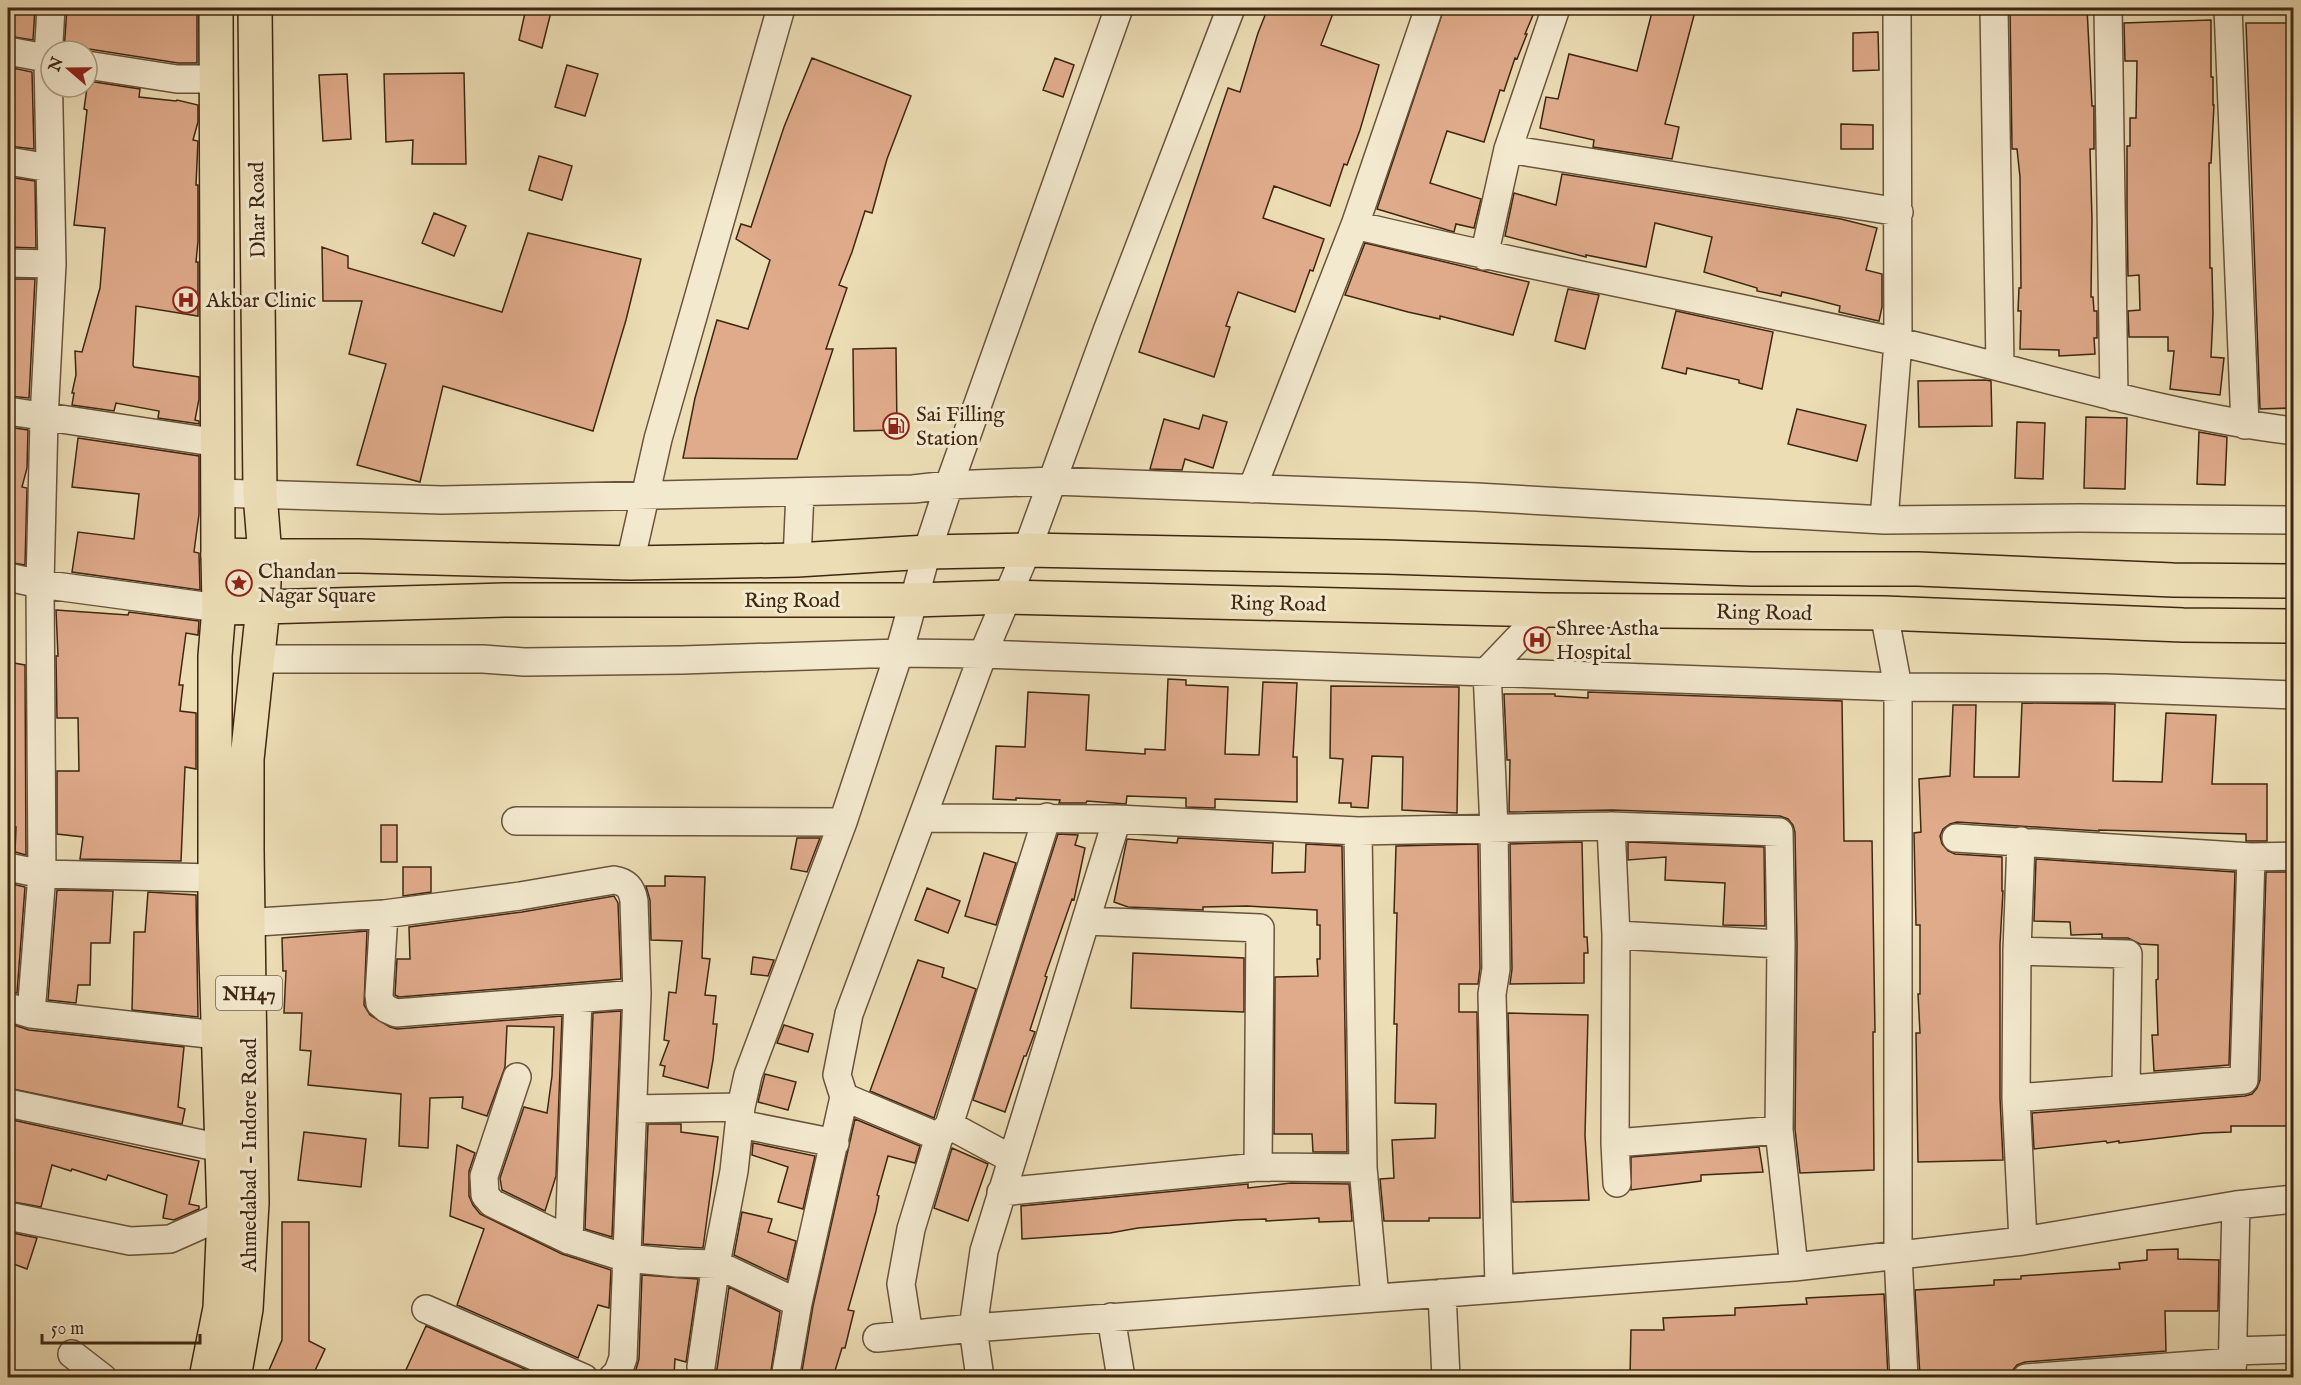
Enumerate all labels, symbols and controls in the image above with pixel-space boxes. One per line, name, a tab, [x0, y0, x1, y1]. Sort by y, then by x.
north arrow	[39, 39, 99, 99]
text: N	[45, 54, 69, 75]
street label: Dhar Road	[244, 161, 273, 259]
hospital icon: Akbar Clinic	[171, 285, 201, 315]
place label: Akbar Clinic	[205, 288, 316, 315]
place label: Sai Filling Station	[916, 402, 1005, 453]
fuel station icon: Sai Filling Station	[881, 411, 911, 441]
place label: Chandan Nagar Square	[258, 559, 376, 610]
place icon: Chandan Nagar Square	[224, 568, 254, 598]
street label: Ring Road	[744, 588, 841, 615]
street label: Ring Road	[1230, 590, 1327, 619]
street label: Ring Road	[1716, 599, 1813, 628]
place label: Shree Astha Hospital	[1556, 616, 1659, 667]
hospital icon: Shree Astha Hospital	[1522, 625, 1552, 655]
road number: NH47	[216, 976, 282, 1010]
street label: Ahmedabad - Indore Road	[237, 1037, 264, 1273]
scale bar	[42, 1307, 200, 1345]
text: 50 m	[51, 1318, 84, 1341]

